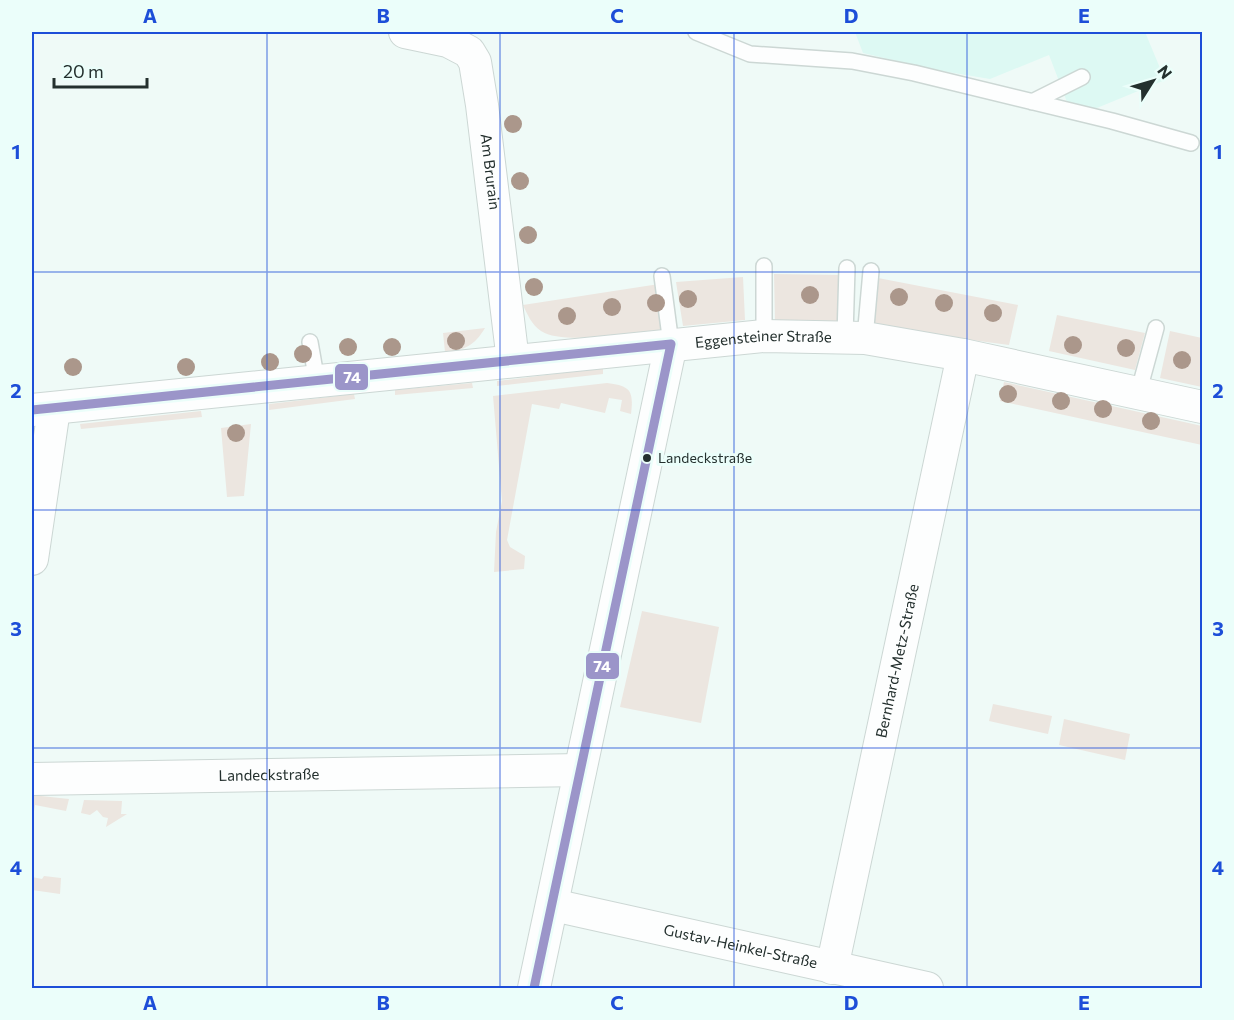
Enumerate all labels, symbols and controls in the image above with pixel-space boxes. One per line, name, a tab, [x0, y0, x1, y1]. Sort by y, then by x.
text: A	[143, 3, 157, 27]
text: B	[376, 3, 390, 27]
text: C	[610, 3, 624, 27]
text: D	[844, 3, 858, 27]
text: E	[1078, 3, 1090, 27]
scale bar	[54, 51, 147, 89]
north arrow	[1123, 51, 1183, 111]
text: 20 m	[63, 60, 104, 82]
text: N	[1154, 61, 1177, 82]
street label: Am Brurain	[478, 132, 505, 211]
text: 1	[11, 139, 21, 163]
text: 1	[1213, 139, 1223, 163]
street label: Eggensteiner Straße	[694, 326, 832, 351]
line badge: 74	[334, 363, 369, 391]
text: 74	[343, 367, 361, 386]
text: 2	[10, 378, 22, 402]
text: 2	[1212, 378, 1224, 402]
place label: Landeckstraße	[658, 449, 752, 466]
marker: Landeckstraße	[641, 452, 653, 464]
street label: Bernhard-Metz-Straße	[871, 582, 922, 739]
text: 3	[10, 616, 22, 640]
text: 3	[1212, 616, 1224, 640]
line badge: 74	[585, 652, 620, 680]
text: 74	[593, 656, 611, 675]
street label: Landeckstraße	[218, 764, 320, 784]
text: 4	[10, 855, 22, 879]
text: 4	[1212, 855, 1224, 879]
street label: Gustav-Heinkel-Straße	[662, 920, 819, 971]
text: A	[143, 990, 157, 1014]
text: B	[376, 990, 390, 1014]
text: C	[610, 990, 624, 1014]
text: D	[844, 990, 858, 1014]
text: E	[1078, 990, 1090, 1014]

